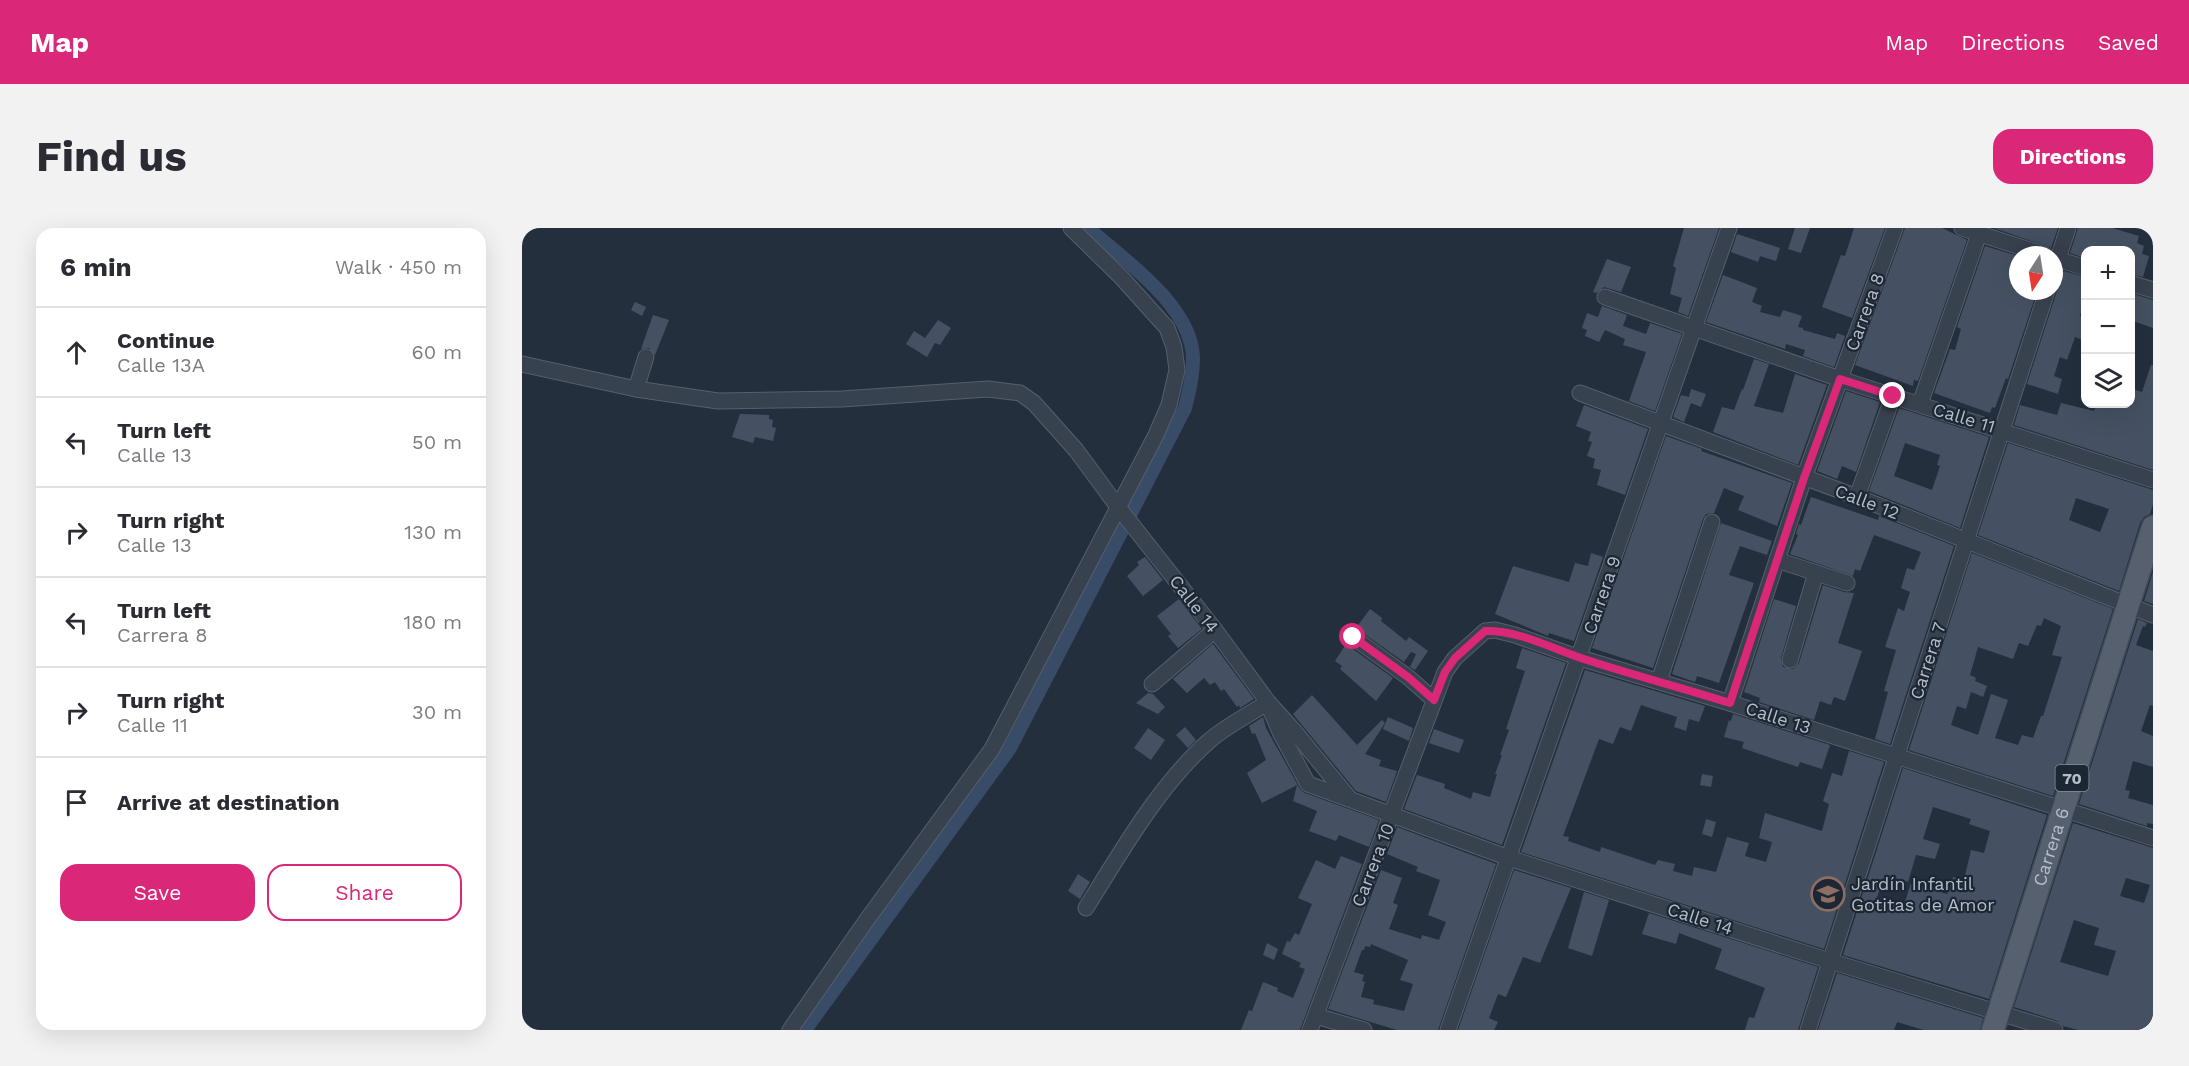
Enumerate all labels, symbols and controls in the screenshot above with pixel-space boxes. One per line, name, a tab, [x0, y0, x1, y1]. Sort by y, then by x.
text: Map	[30, 26, 89, 59]
text: Map	[1885, 30, 1928, 55]
text: Directions	[1961, 30, 2065, 55]
text: Saved	[2098, 30, 2159, 55]
button: Directions	[1993, 129, 2153, 184]
text: Find us	[36, 132, 187, 181]
north arrow	[2009, 246, 2063, 300]
map controls	[2081, 246, 2135, 408]
button: +	[2081, 246, 2135, 300]
text: 6 min	[60, 252, 132, 282]
text: Walk · 450 m	[335, 255, 462, 279]
street label: Carrera 8	[1841, 270, 1888, 354]
button: −	[2081, 300, 2135, 354]
text: Continue	[117, 328, 215, 353]
icon: ahead	[60, 336, 93, 369]
text: 60 m	[412, 340, 462, 364]
text: Calle 13A	[117, 353, 205, 377]
button: layers	[2081, 354, 2135, 408]
route end	[1879, 382, 1905, 408]
street label: Calle 11	[1931, 398, 1998, 437]
text: Turn left	[117, 418, 211, 443]
icon: left	[60, 426, 93, 459]
text: 50 m	[412, 430, 462, 454]
text: Calle 13	[117, 443, 192, 467]
street label: Calle 12	[1832, 480, 1902, 523]
text: Turn right	[117, 508, 224, 533]
icon: right	[60, 516, 93, 549]
text: 130 m	[404, 520, 462, 544]
text: Calle 13	[117, 533, 192, 557]
street label: Carrera 9	[1578, 553, 1625, 637]
street label: Calle 14	[1165, 571, 1224, 637]
text: Turn left	[117, 598, 211, 623]
icon: left	[60, 606, 93, 639]
text: 180 m	[404, 610, 462, 634]
street label: Carrera 7	[1905, 620, 1950, 702]
text: Carrera 8	[117, 623, 207, 647]
route start	[1339, 623, 1365, 649]
text: Turn right	[117, 688, 224, 713]
icon: right	[60, 696, 93, 729]
street label: Calle 13	[1743, 697, 1813, 738]
text: 30 m	[412, 700, 462, 724]
text: Calle 11	[117, 713, 188, 737]
road number: 70	[2056, 765, 2088, 791]
icon: arrive	[60, 786, 93, 819]
text: Arrive at destination	[117, 790, 340, 815]
street label: Carrera 6	[2028, 805, 2073, 889]
street label: Carrera 10	[1347, 820, 1398, 910]
button: Save	[60, 864, 255, 921]
button: Share	[267, 864, 462, 921]
place label: Jardín Infantil Gotitas de Amor	[1851, 873, 1995, 915]
school or university icon: Jardín Infantil Gotitas de Amor	[1810, 876, 1846, 912]
street label: Calle 14	[1665, 898, 1736, 939]

